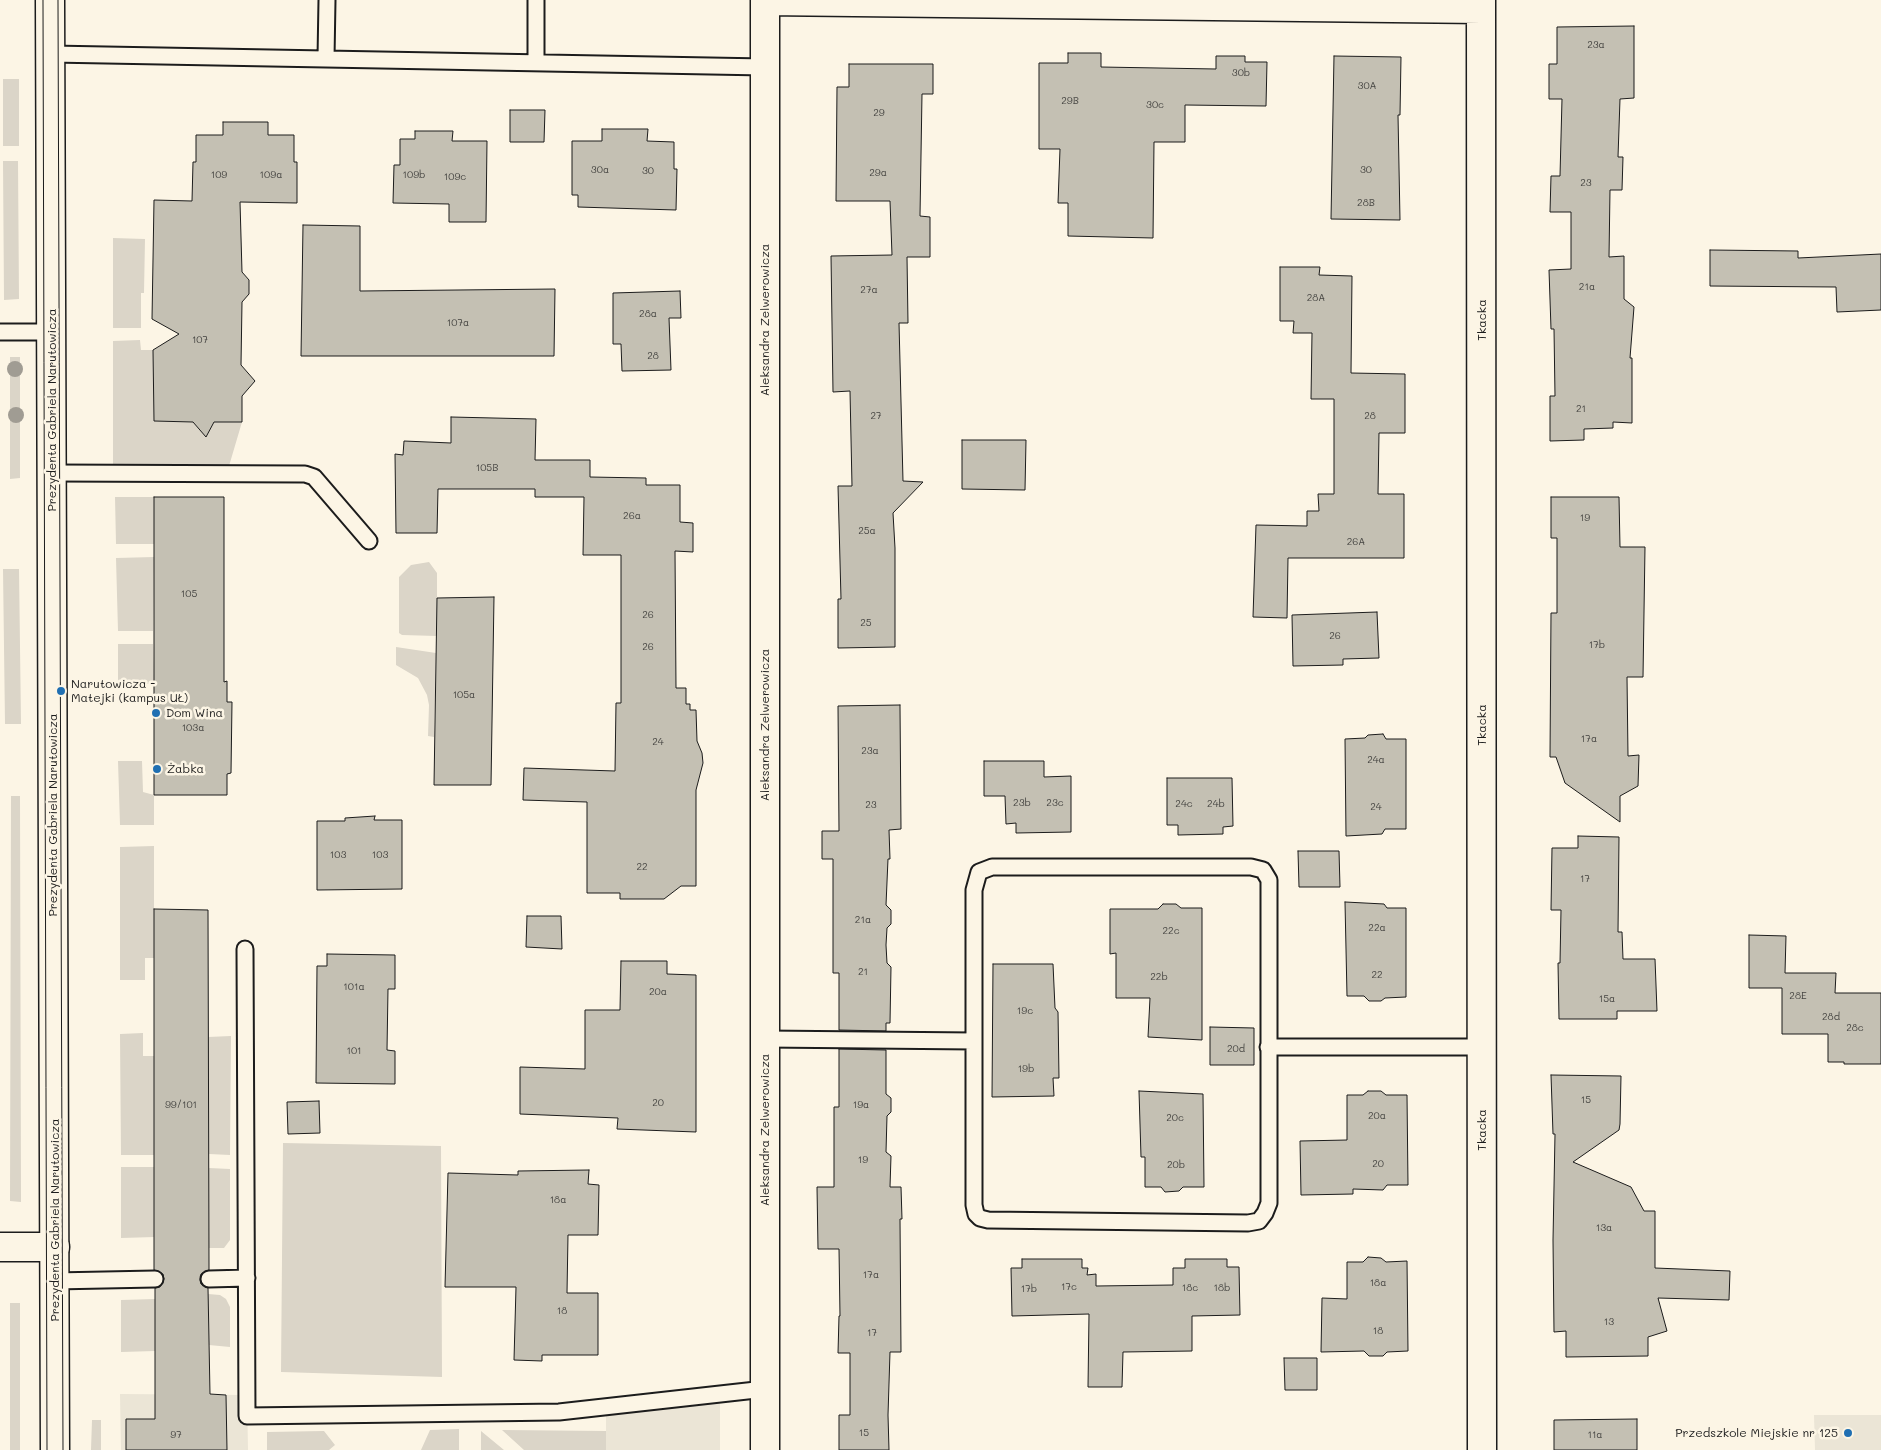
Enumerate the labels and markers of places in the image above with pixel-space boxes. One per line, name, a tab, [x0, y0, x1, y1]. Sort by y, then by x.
place label: Narutowicza - Matejki (kampus UŁ)	[71, 677, 188, 705]
marker: Narutowicza - Matejki (kampus UŁ)	[55, 685, 67, 697]
place label: Dom Wina	[166, 706, 223, 720]
marker: Dom Wina	[150, 707, 162, 719]
place label: Żabka	[167, 762, 204, 776]
marker: Żabka	[151, 763, 163, 775]
place label: Przedszkole Miejskie nr 125	[1675, 1426, 1838, 1440]
marker: Przedszkole Miejskie nr 125	[1842, 1427, 1854, 1439]

